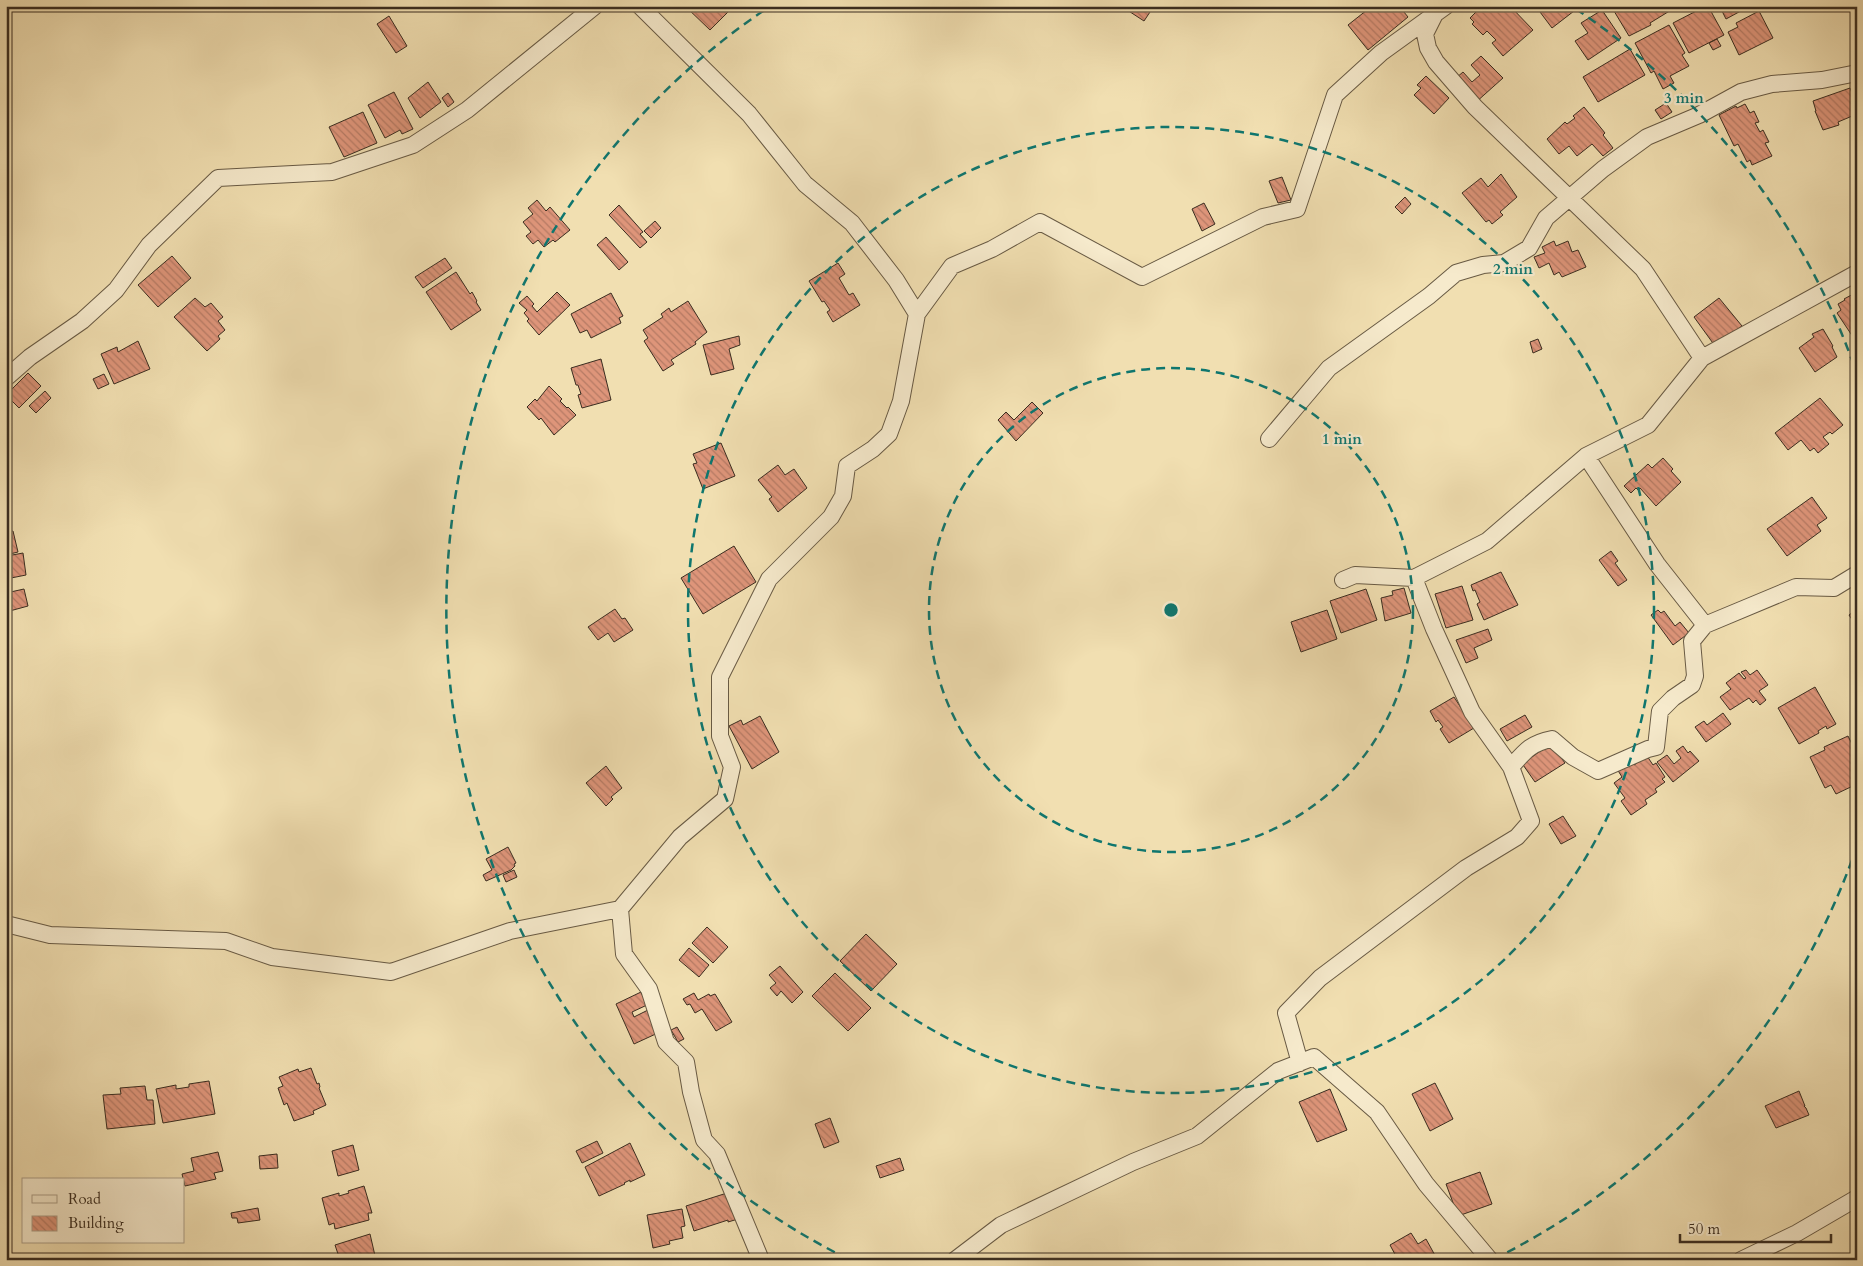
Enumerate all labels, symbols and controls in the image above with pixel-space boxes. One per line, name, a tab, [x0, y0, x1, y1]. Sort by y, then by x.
text: 3 min	[1664, 88, 1704, 108]
text: 2 min	[1493, 259, 1533, 279]
text: 1 min	[1322, 429, 1362, 449]
centre of rings	[1162, 601, 1180, 619]
legend	[22, 1178, 185, 1244]
text: Road	[68, 1189, 101, 1209]
scale bar	[1680, 1211, 1832, 1243]
text: Building	[68, 1213, 124, 1233]
text: 50 m	[1688, 1219, 1720, 1239]

